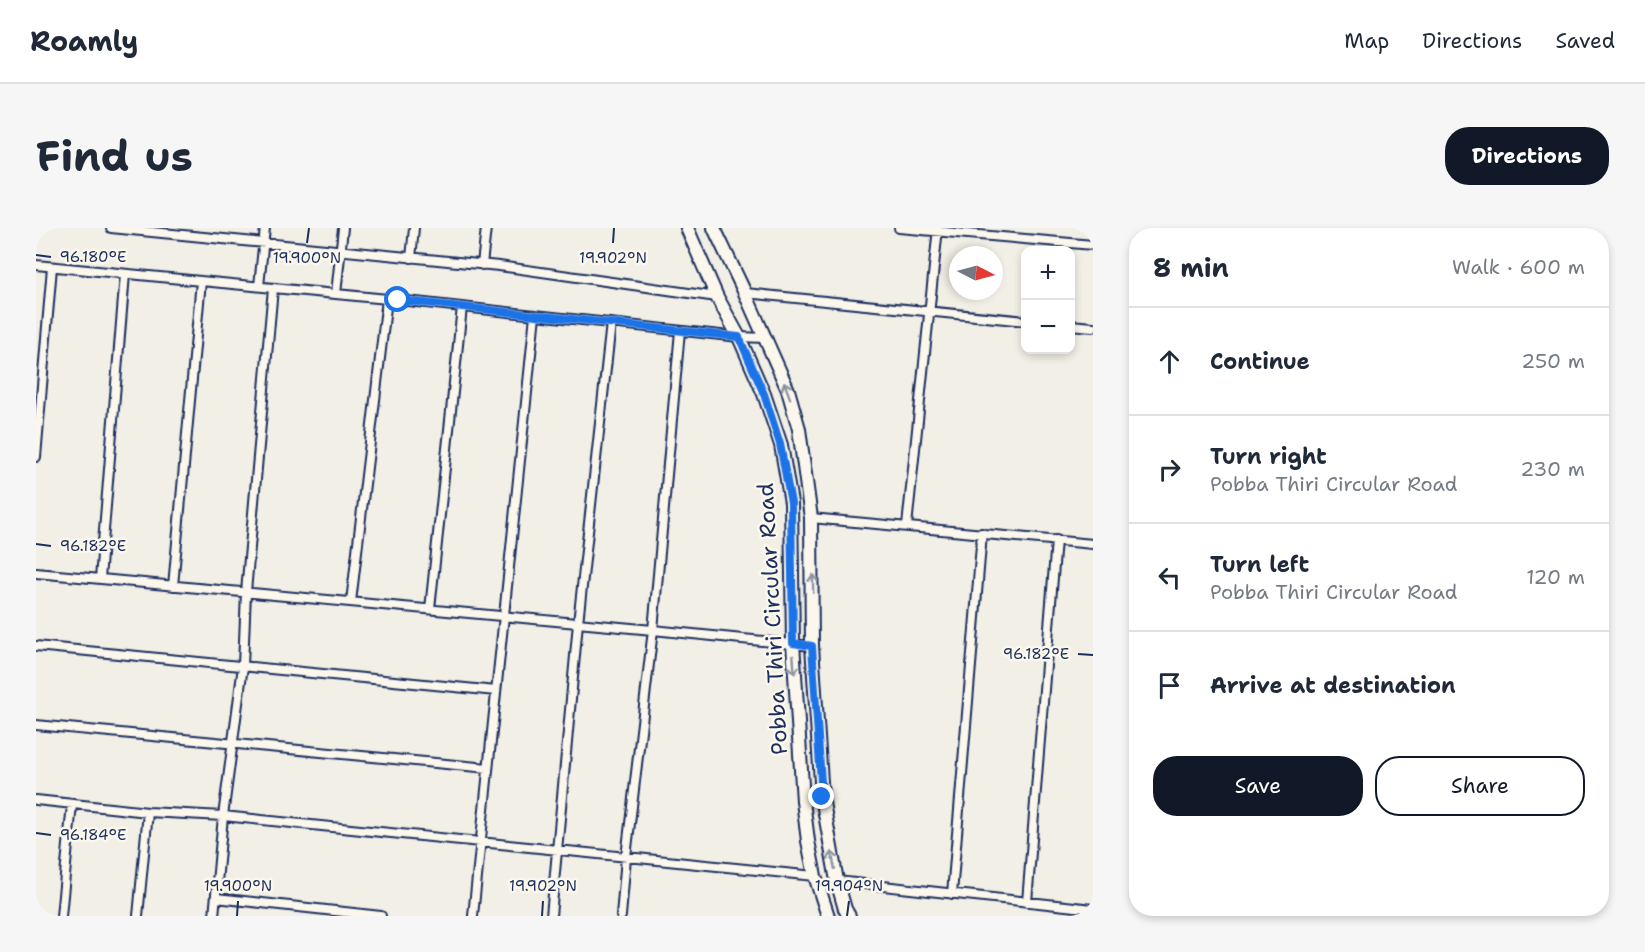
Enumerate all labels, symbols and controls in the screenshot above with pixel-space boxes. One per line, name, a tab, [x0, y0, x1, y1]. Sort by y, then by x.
text: Roamly	[30, 22, 138, 60]
text: Map	[1344, 27, 1389, 55]
text: Directions	[1422, 27, 1522, 55]
text: Saved	[1555, 27, 1615, 55]
button: Directions	[1445, 127, 1609, 185]
text: Find us	[36, 128, 193, 184]
north arrow	[949, 246, 1003, 300]
map controls	[1021, 246, 1075, 354]
button: +	[1021, 246, 1075, 300]
text: 96.180°E	[60, 247, 126, 267]
text: 19.900°N	[273, 248, 341, 268]
text: 19.902°N	[579, 248, 647, 268]
text: 8 min	[1153, 250, 1229, 285]
text: Walk · 600 m	[1452, 254, 1585, 280]
route start	[384, 286, 410, 312]
button: −	[1021, 300, 1075, 354]
icon: ahead	[1153, 345, 1186, 378]
text: Continue	[1210, 347, 1310, 376]
text: 250 m	[1521, 348, 1585, 374]
one-way arrow	[781, 381, 792, 400]
text: Turn right	[1210, 442, 1327, 471]
icon: right	[1153, 453, 1186, 486]
text: 230 m	[1520, 456, 1585, 482]
text: Pobba Thiri Circular Road	[1210, 471, 1458, 497]
street label: Pobba Thiri Circular Road	[751, 482, 794, 756]
text: 96.182°E	[60, 536, 126, 556]
text: Turn left	[1210, 550, 1309, 579]
icon: left	[1153, 561, 1186, 594]
text: 120 m	[1526, 564, 1585, 590]
one-way arrow	[807, 573, 819, 593]
text: Pobba Thiri Circular Road	[1210, 579, 1458, 605]
text: 96.182°E	[1003, 644, 1069, 664]
one-way arrow	[789, 654, 800, 674]
icon: arrive	[1153, 669, 1186, 702]
text: Arrive at destination	[1210, 671, 1456, 700]
button: Save	[1153, 756, 1363, 816]
button: Share	[1375, 756, 1585, 816]
route end	[808, 783, 834, 809]
text: 96.184°E	[60, 825, 126, 845]
one-way arrow	[827, 851, 838, 871]
text: 19.900°N	[204, 876, 272, 896]
text: 19.902°N	[509, 876, 577, 896]
text: 19.904°N	[815, 876, 883, 896]

